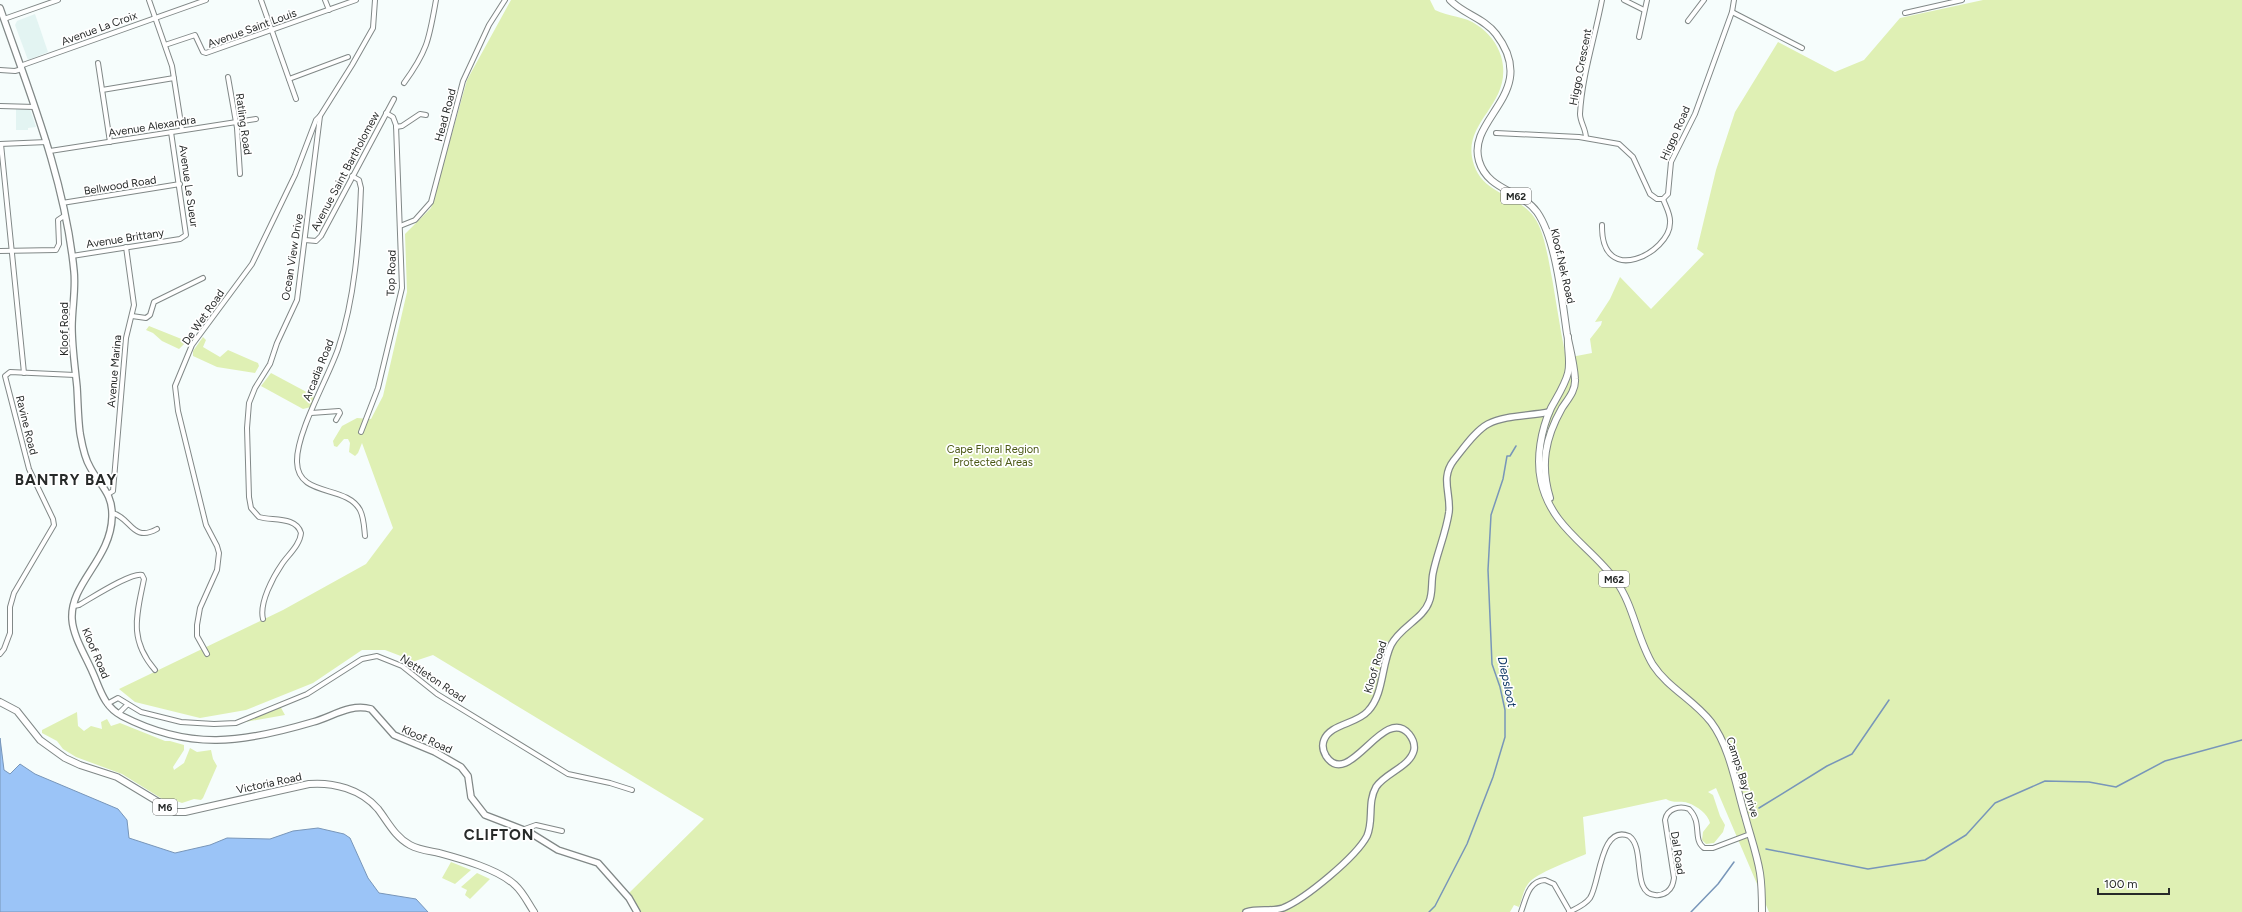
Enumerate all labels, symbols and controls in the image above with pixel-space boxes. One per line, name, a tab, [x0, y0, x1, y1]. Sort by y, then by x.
street label: Avenue Saint Louis	[206, 6, 298, 51]
street label: Avenue La Croix	[59, 8, 140, 48]
street label: Higgo Crescent	[1567, 28, 1594, 107]
street label: Head Road	[432, 87, 459, 143]
street label: Ratling Road	[233, 92, 254, 156]
street label: Higgo Road	[1658, 104, 1693, 162]
street label: Avenue Saint Bartholomew	[308, 109, 383, 233]
street label: Avenue Alexandra	[107, 113, 197, 140]
street label: Avenue Le Sueur	[176, 144, 201, 228]
street label: Bellwood Road	[83, 173, 157, 198]
road number: M62	[1501, 188, 1531, 204]
street label: Ocean View Drive	[279, 213, 306, 301]
street label: Avenue Brittany	[85, 226, 165, 251]
street label: Kloof Nek Road	[1548, 227, 1577, 305]
street label: Top Road	[384, 250, 399, 296]
street label: De Wet Road	[180, 287, 227, 347]
street label: Kloof Road	[58, 302, 71, 356]
street label: Avenue Marina	[105, 334, 124, 408]
street label: Arcadia Road	[300, 337, 337, 403]
street label: Ravine Road	[13, 394, 40, 456]
park label: Cape Floral Region Protected Areas	[947, 443, 1039, 469]
district label: BANTRY BAY	[15, 471, 117, 489]
road number: M62	[1599, 571, 1629, 587]
street label: Kloof Road	[79, 626, 112, 681]
street label: Kloof Road	[1361, 639, 1390, 695]
street label: Nettleton Road	[398, 652, 468, 705]
water label: Diepsloot	[1495, 655, 1519, 709]
street label: Kloof Road	[399, 723, 454, 756]
street label: Camps Bay Drive	[1723, 735, 1762, 819]
street label: Victoria Road	[235, 770, 303, 797]
road number: M6	[153, 799, 177, 815]
district label: CLIFTON	[464, 826, 534, 844]
street label: Dal Road	[1668, 831, 1687, 876]
scale bar	[2098, 870, 2169, 896]
text: 100 m	[2104, 877, 2138, 891]

